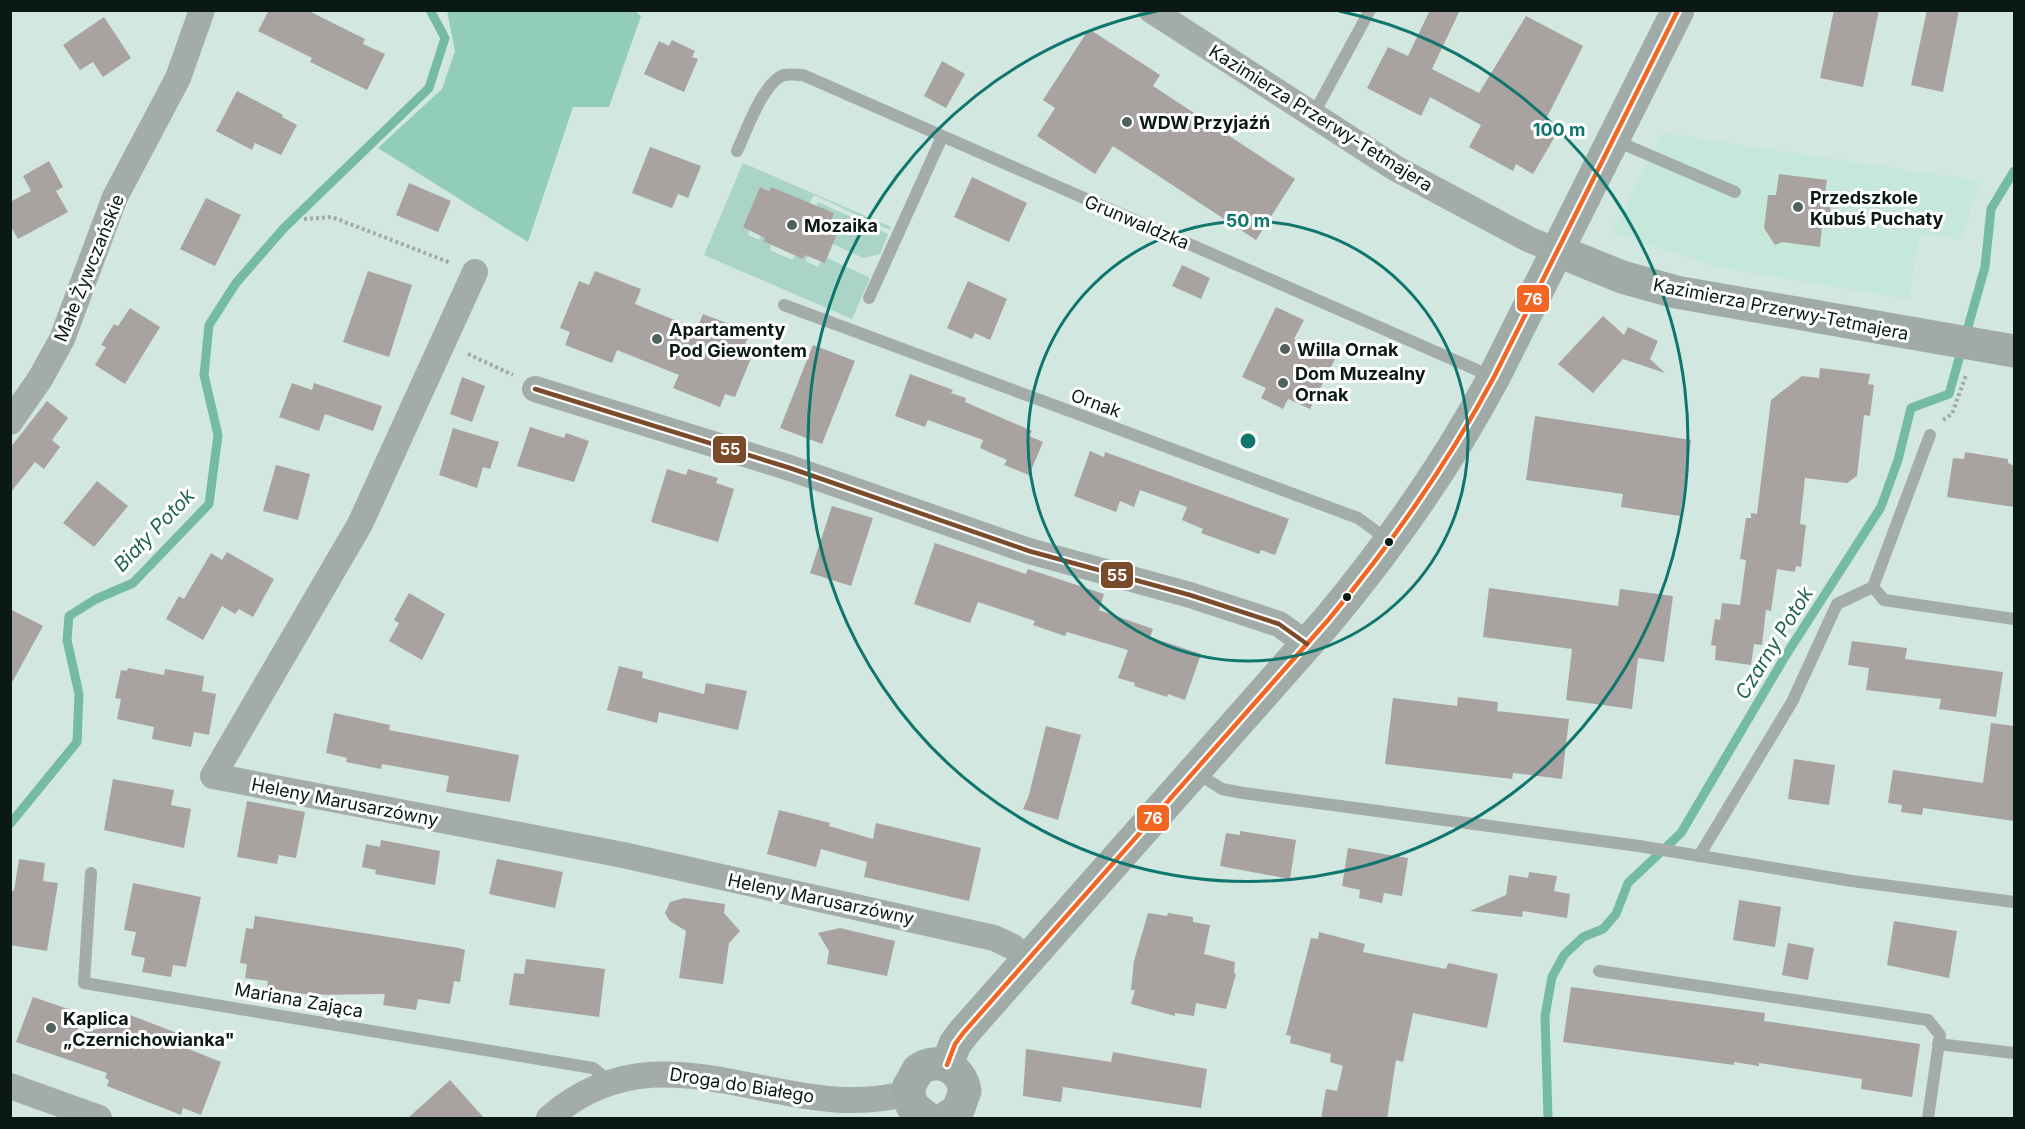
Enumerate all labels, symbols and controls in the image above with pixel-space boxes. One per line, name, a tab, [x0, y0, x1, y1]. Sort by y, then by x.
street label: Kazimierza Przerwy-Tetmajera	[1205, 40, 1437, 196]
place label: WDW Przyjaźń	[1139, 112, 1270, 133]
marker: WDW Przyjaźń	[1120, 115, 1134, 129]
text: 100 m	[1533, 119, 1585, 140]
place label: Przedszkole Kubuś Puchaty	[1810, 187, 1944, 229]
street label: Małe Żywczańskie	[49, 191, 128, 345]
street label: Grunwaldzka	[1082, 191, 1192, 253]
marker: Przedszkole Kubuś Puchaty	[1791, 200, 1805, 214]
text: 50 m	[1226, 210, 1270, 231]
place label: Mozaika	[804, 215, 878, 236]
marker: Mozaika	[785, 218, 799, 232]
street label: Kazimierza Przerwy-Tetmajera	[1652, 274, 1910, 344]
line badge: 76	[1516, 284, 1550, 313]
text: 76	[1523, 289, 1543, 309]
place label: Apartamenty Pod Giewontem	[669, 319, 807, 361]
marker: Apartamenty Pod Giewontem	[650, 332, 664, 346]
place label: Willa Ornak	[1297, 339, 1399, 360]
marker: Willa Ornak	[1278, 342, 1292, 356]
place label: Dom Muzealny Ornak	[1295, 363, 1426, 405]
marker: Dom Muzealny Ornak	[1276, 376, 1290, 390]
street label: Ornak	[1068, 384, 1124, 422]
centre of rings	[1238, 431, 1258, 451]
line badge: 55	[712, 435, 747, 464]
text: 55	[720, 439, 740, 459]
water label: Biały Potok	[109, 483, 200, 576]
unlabelled marker	[1383, 536, 1395, 548]
line badge: 55	[1100, 561, 1134, 589]
text: 55	[1107, 565, 1127, 585]
water label: Czarny Potok	[1730, 582, 1819, 704]
unlabelled marker	[1341, 591, 1353, 603]
street label: Heleny Marusarzówny	[250, 774, 440, 830]
line badge: 76	[1136, 804, 1170, 832]
text: 76	[1143, 808, 1163, 828]
street label: Heleny Marusarzówny	[726, 869, 916, 929]
street label: Mariana Zająca	[233, 978, 365, 1022]
place label: Kaplica „Czernichowianka"	[63, 1008, 235, 1050]
marker: Kaplica „Czernichowianka"	[44, 1021, 58, 1035]
street label: Droga do Białego	[668, 1063, 816, 1107]

